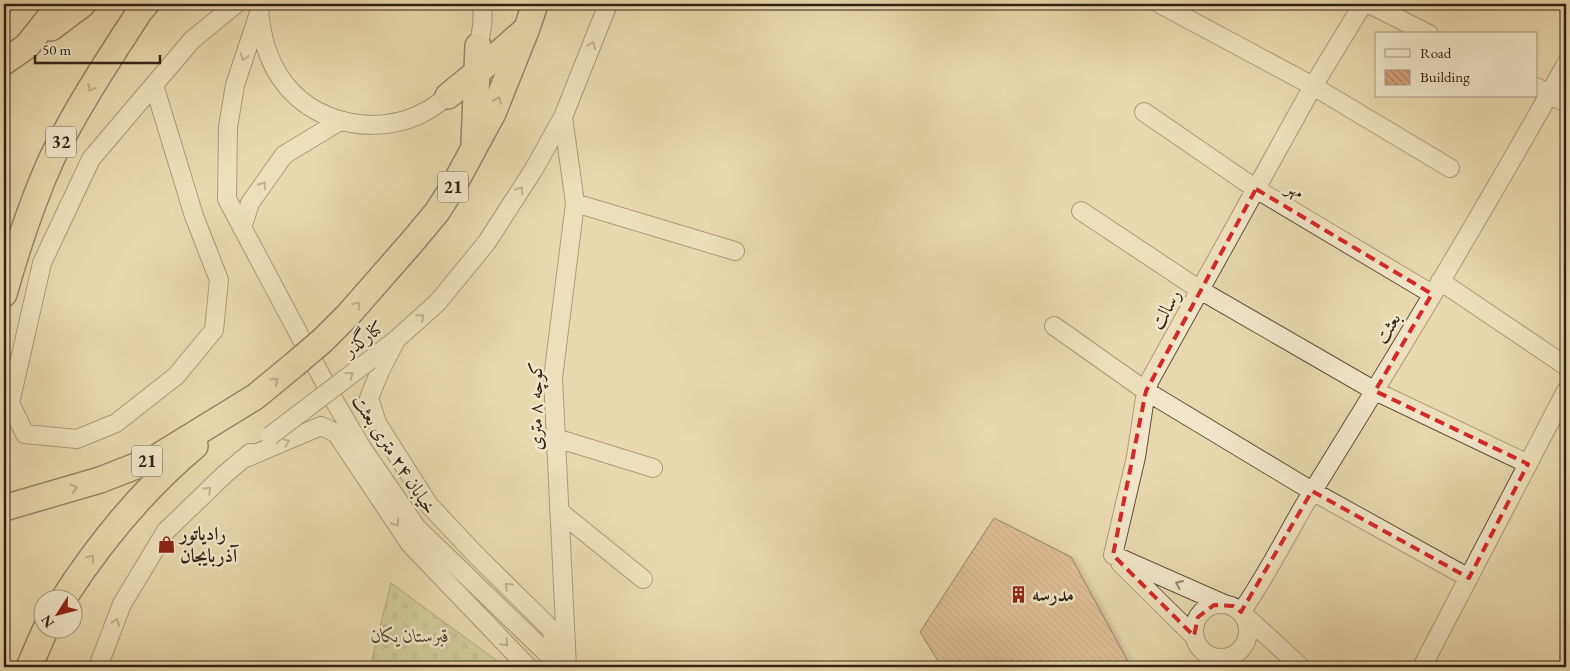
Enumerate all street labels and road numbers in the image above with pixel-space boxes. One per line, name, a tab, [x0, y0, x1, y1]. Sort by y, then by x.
road number: 32	[46, 126, 76, 158]
road number: 21	[438, 172, 468, 202]
street label: مهر	[1281, 173, 1309, 204]
street label: رسالت	[1144, 284, 1187, 334]
street label: بعثت	[1369, 308, 1406, 348]
street label: کنارگذر	[336, 314, 389, 363]
street label: کوچه ۸ متری	[523, 362, 549, 450]
street label: خیابان ۲۴ متری بعثت	[346, 390, 443, 519]
road number: 21	[132, 446, 162, 476]

